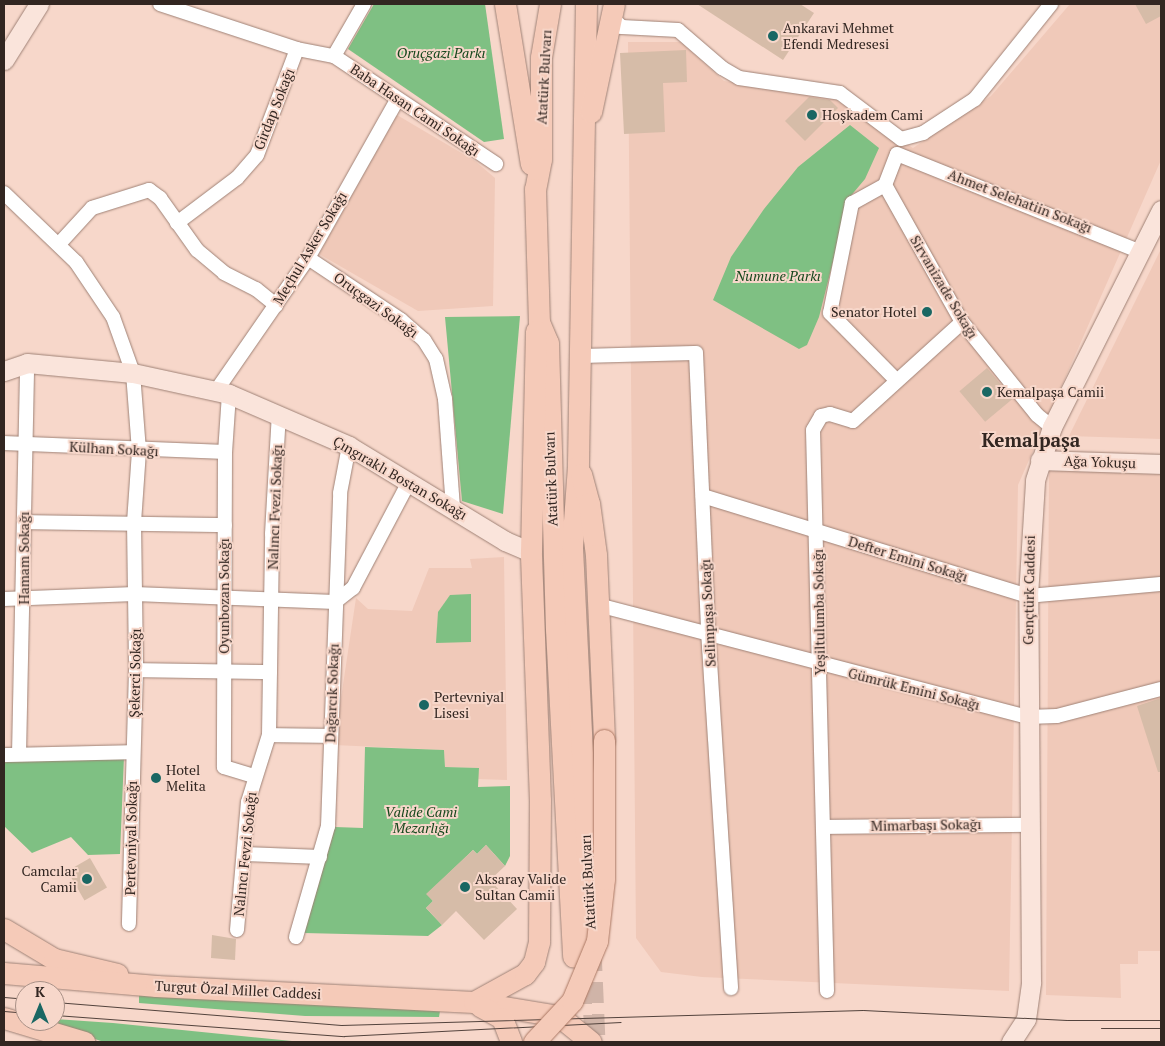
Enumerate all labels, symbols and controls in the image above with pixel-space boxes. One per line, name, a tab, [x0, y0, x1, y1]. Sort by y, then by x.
place label: Ankaravi Mehmet Efendi Medresesi	[783, 20, 894, 52]
street label: Atatürk Bulvarı	[533, 29, 555, 125]
marker: Ankaravi Mehmet Efendi Medresesi	[767, 30, 779, 42]
park label: Oruçgazi Parkı	[397, 45, 485, 61]
street label: Baba Hasan Cami Sokağı	[347, 60, 483, 160]
street label: Girdap Sokağı	[250, 66, 298, 152]
place label: Hoşkadem Cami	[822, 107, 923, 123]
marker: Hoşkadem Cami	[806, 109, 818, 121]
street label: Ahmet Selehatiin Sokağı	[946, 166, 1094, 236]
street label: Meçhul Asker Sokağı	[270, 188, 350, 308]
street label: Sirvanizade Sokağı	[907, 232, 981, 342]
park label: Numune Parkı	[735, 268, 821, 284]
street label: Oruçgazi Sokağı	[331, 269, 421, 341]
place label: Senator Hotel	[831, 304, 917, 320]
marker: Senator Hotel	[921, 306, 933, 318]
place label: Kemalpaşa Camii	[997, 384, 1104, 400]
marker: Kemalpaşa Camii	[981, 386, 993, 398]
district label: Kemalpaşa	[982, 429, 1080, 451]
street label: Atatürk Bulvarı	[541, 431, 561, 527]
street label: Çıngıraklı Bostan Sokağı	[330, 433, 470, 523]
street label: Külhan Sokağı	[69, 438, 159, 460]
street label: Nalıncı Fvezi Sokağı	[264, 444, 286, 570]
street label: Ağa Yokuşu	[1064, 452, 1136, 472]
street label: Hamam Sokağı	[16, 511, 32, 605]
street label: Defter Emini Sokağı	[846, 533, 970, 585]
street label: Gençtürk Caddesi	[1020, 535, 1038, 645]
street label: Oyunbozan Sokağı	[216, 538, 232, 654]
street label: Yeşiltulumba Sokağı	[809, 549, 829, 675]
street label: Selimpaşa Sokağı	[697, 559, 719, 667]
street label: Şekerci Sokağı	[126, 628, 144, 718]
street label: Dağarcık Sokağı	[322, 643, 342, 743]
street label: Gümrük Emini Sokağı	[846, 664, 982, 714]
place label: Pertevniyal Lisesi	[434, 689, 504, 722]
marker: Pertevniyal Lisesi	[418, 699, 430, 711]
place label: Hotel Melita	[166, 762, 206, 794]
marker: Hotel Melita	[150, 772, 162, 784]
street label: Pertevniyal Sokağı	[122, 780, 140, 896]
street label: Nalıncı Fevzi Sokağı	[230, 791, 260, 917]
park label: Valide Cami Mezarlığı	[385, 804, 457, 836]
street label: Mimarbaşı Sokağı	[871, 816, 981, 834]
street label: Atatürk Bulvarı	[577, 834, 599, 930]
place label: Camcılar Camii	[21, 863, 77, 896]
place label: Aksaray Valide Sultan Camii	[475, 871, 567, 904]
marker: Camcılar Camii	[81, 873, 93, 885]
marker: Aksaray Valide Sultan Camii	[459, 881, 471, 893]
street label: Turgut Özal Millet Caddesi	[154, 977, 322, 1003]
north arrow	[15, 981, 65, 1031]
text: K	[35, 982, 45, 1001]

